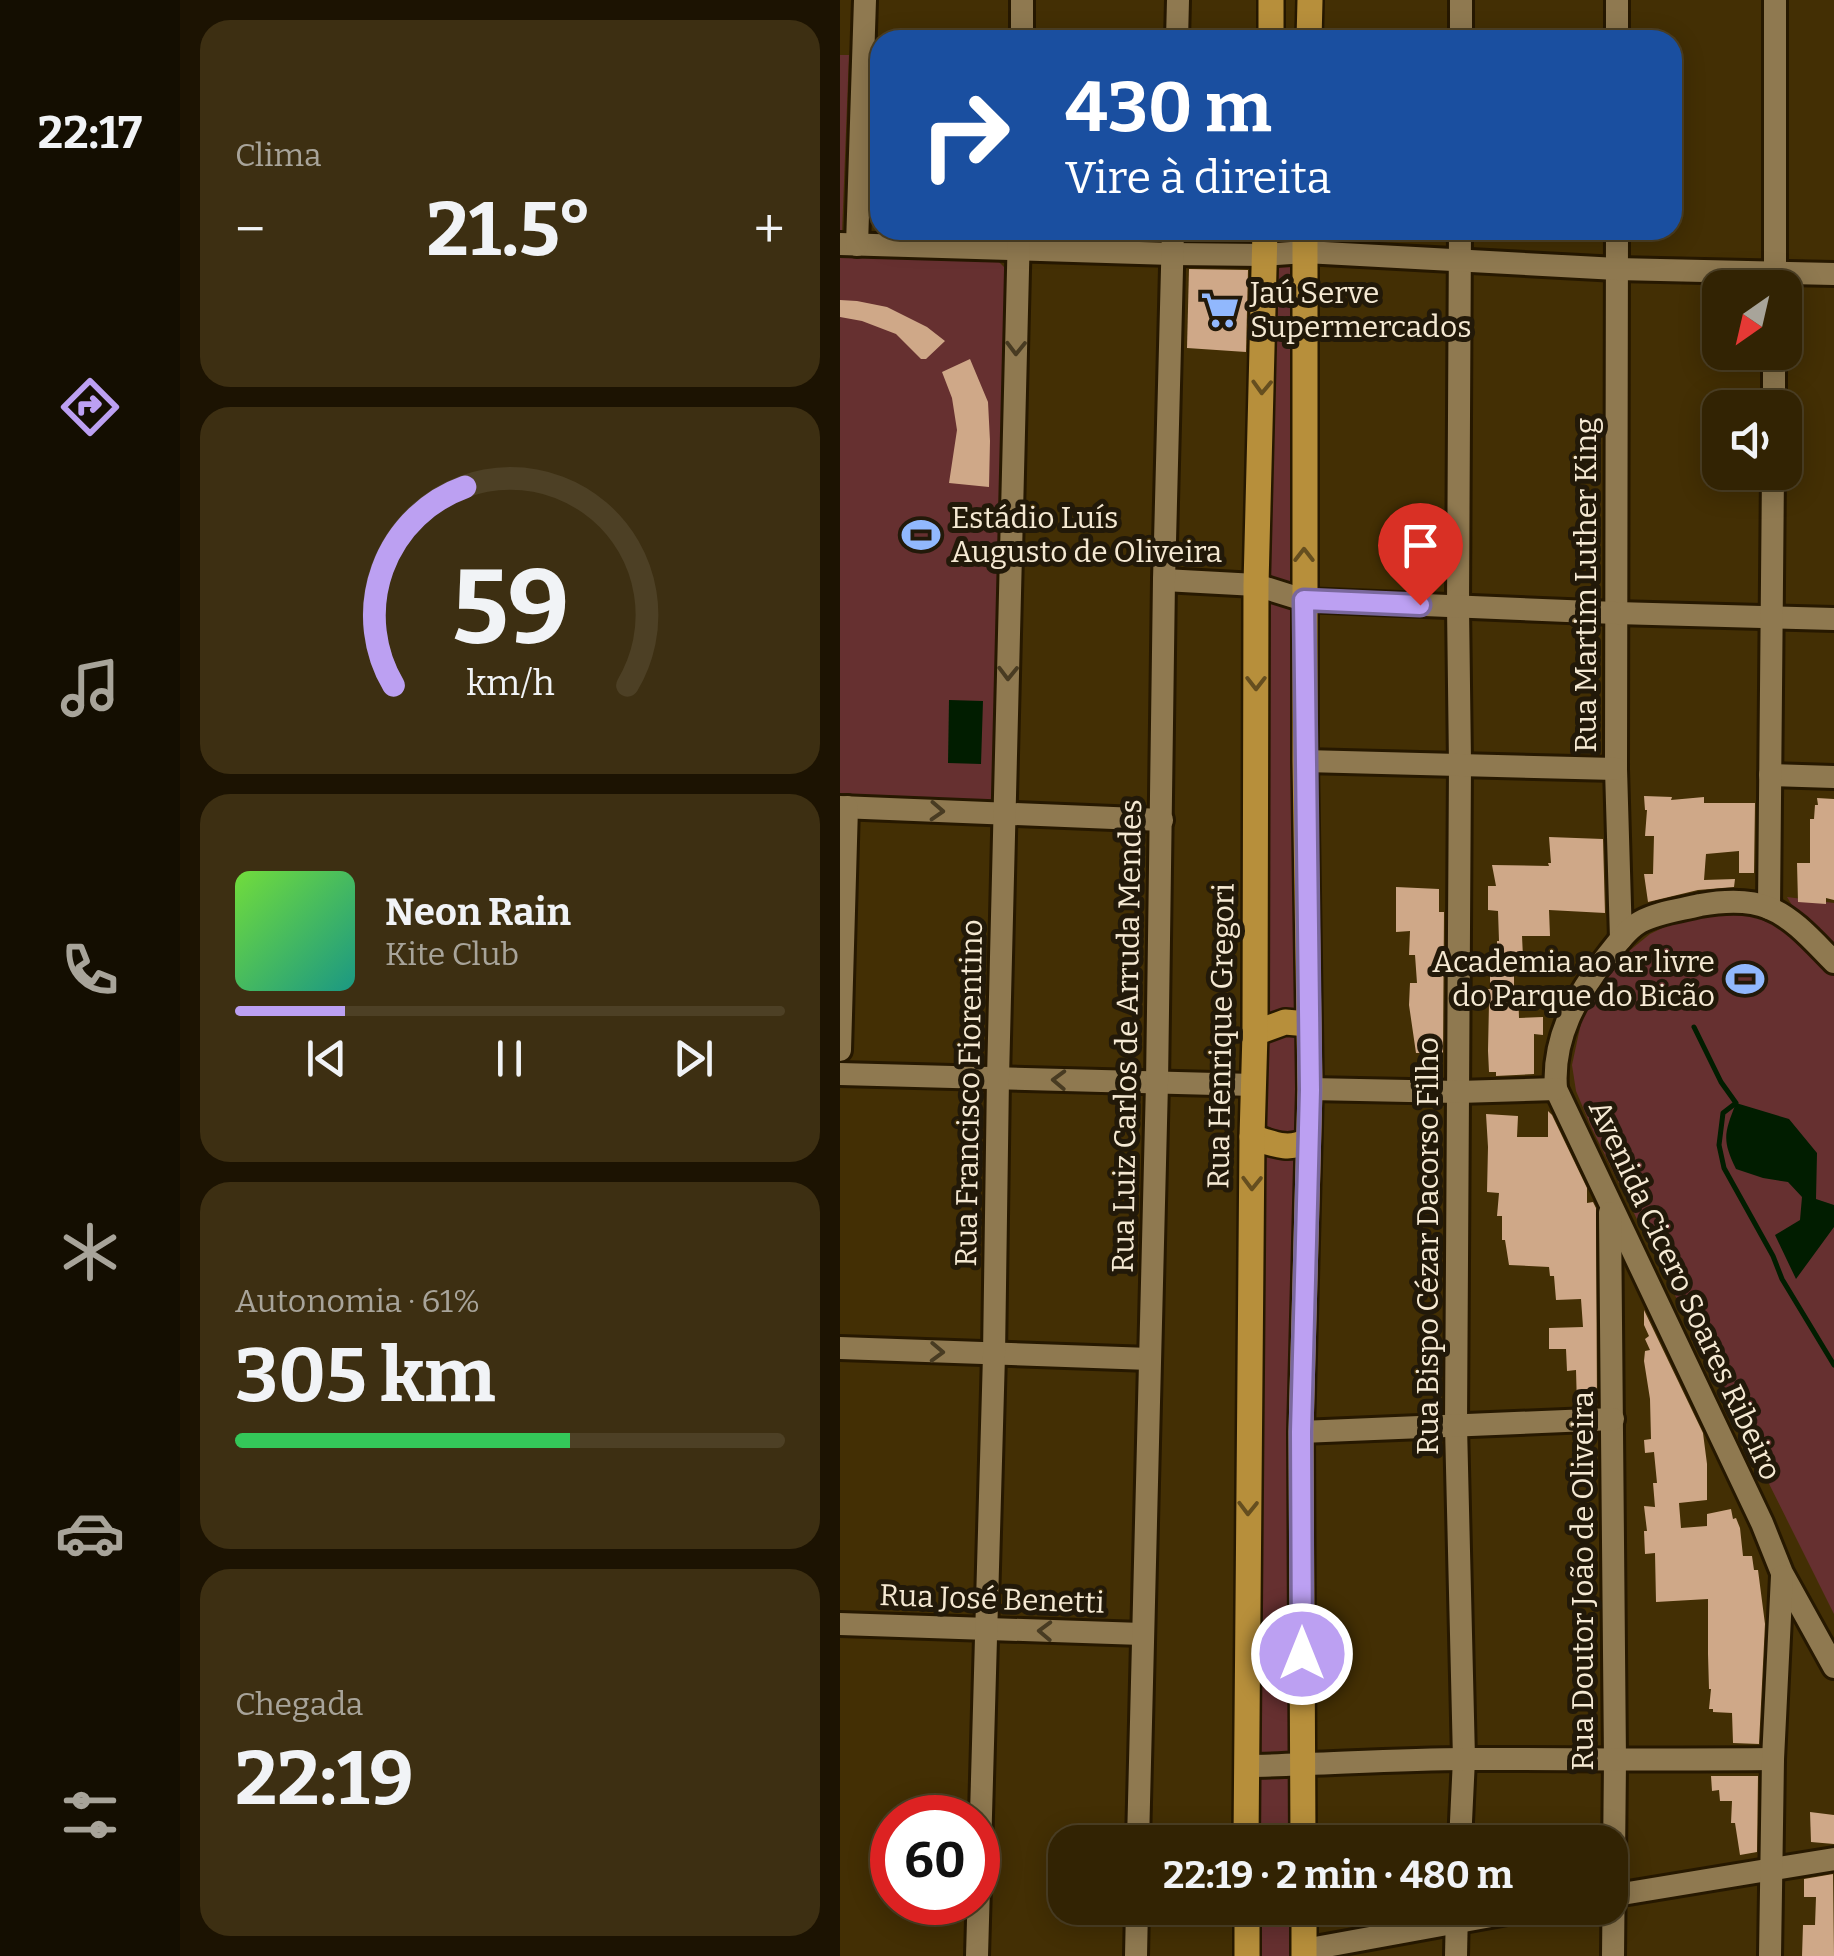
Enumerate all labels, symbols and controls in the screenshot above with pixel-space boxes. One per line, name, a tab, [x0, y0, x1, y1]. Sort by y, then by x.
text: 430 m	[1065, 66, 1272, 150]
icon: right	[900, 70, 1030, 200]
text: 22:17	[38, 106, 142, 160]
text: Clima	[235, 136, 322, 174]
text: Vire à direita	[1065, 151, 1331, 205]
text: 21.5°	[426, 185, 592, 275]
text: −	[235, 197, 265, 263]
text: +	[754, 197, 785, 263]
north arrow	[1702, 270, 1802, 370]
map controls	[1702, 270, 1802, 490]
place label: Jaú Serve Supermercados	[1249, 275, 1471, 345]
supermarket icon: Jaú Serve Supermercados	[1199, 289, 1241, 331]
one-way arrow	[1005, 340, 1026, 356]
icon: directions	[55, 372, 125, 442]
one-way arrow	[1251, 380, 1272, 396]
button: sound	[1702, 390, 1802, 490]
street label: Rua Martim Luther King	[1568, 417, 1604, 753]
place label: Estádio Luís Augusto de Oliveira	[951, 500, 1222, 570]
pin	[1378, 503, 1463, 606]
sports icon: Estádio Luís Augusto de Oliveira	[900, 514, 942, 556]
icon: arrive	[1393, 518, 1448, 573]
text: 59	[451, 546, 569, 671]
one-way arrow	[1293, 547, 1315, 562]
icon: music	[55, 653, 125, 723]
text: km/h	[466, 662, 554, 704]
one-way arrow	[997, 665, 1018, 681]
one-way arrow	[1245, 676, 1267, 691]
street label: Rua Luiz Carlos de Arruda Mendes	[1105, 799, 1149, 1273]
one-way arrow	[930, 800, 946, 821]
street label: Rua Henrique Gregori	[1200, 883, 1242, 1189]
text: Neon Rain	[385, 889, 571, 935]
street label: Rua Francisco Fiorentino	[948, 919, 990, 1267]
icon: phone	[55, 935, 125, 1005]
text: Kite Club	[385, 935, 519, 973]
place label: Academia ao ar livre do Parque do Bicão	[1432, 944, 1715, 1014]
sports icon: Academia ao ar livre do Parque do Bicão	[1724, 958, 1766, 1000]
icon: previous	[299, 1031, 354, 1086]
icon: pause	[482, 1031, 537, 1086]
icon: next	[666, 1031, 721, 1086]
street label: Rua Bispo Cézar Dacorso Filho	[1410, 1037, 1446, 1455]
one-way arrow	[1051, 1070, 1067, 1091]
street label: Avenida Cicero Soares Ribeiro	[1581, 1094, 1789, 1486]
one-way arrow	[1241, 1175, 1262, 1191]
icon: climate	[55, 1217, 125, 1287]
text: Autonomia · 61%	[235, 1282, 480, 1320]
text: 305 km	[235, 1331, 495, 1421]
one-way arrow	[930, 1342, 946, 1363]
street label: Rua Doutor João de Oliveira	[1565, 1391, 1601, 1771]
icon: car	[55, 1498, 125, 1568]
one-way arrow	[1237, 1500, 1259, 1516]
street label: Rua José Benetti	[879, 1577, 1105, 1621]
position arrow	[1250, 1602, 1354, 1706]
one-way arrow	[1036, 1621, 1052, 1642]
text: Chegada	[235, 1685, 363, 1723]
text: 22:19	[235, 1734, 414, 1824]
icon: filters	[55, 1780, 125, 1850]
speed limit sign: 60	[870, 1795, 1000, 1925]
text: 22:19 · 2 min · 480 m	[1163, 1852, 1513, 1898]

